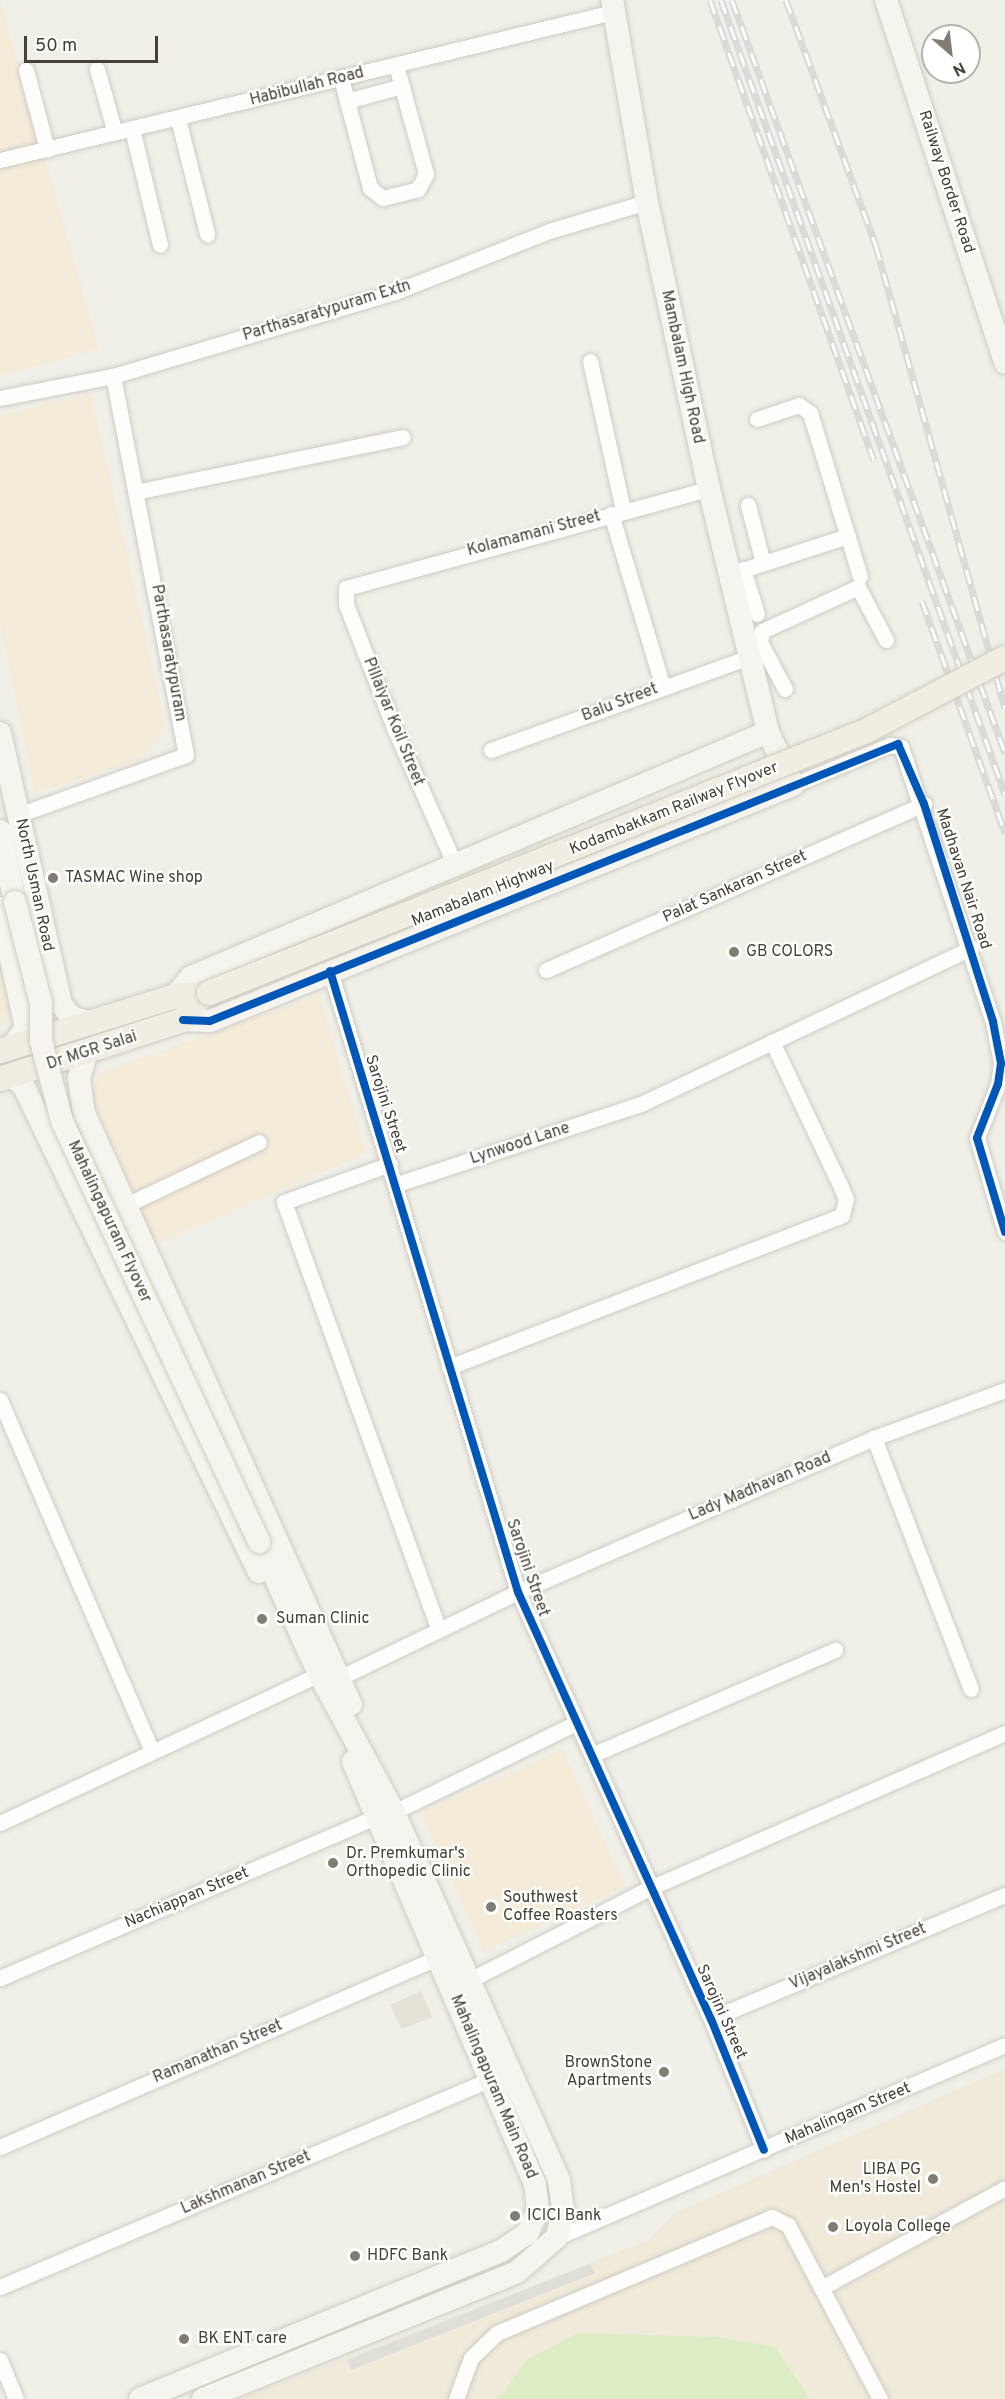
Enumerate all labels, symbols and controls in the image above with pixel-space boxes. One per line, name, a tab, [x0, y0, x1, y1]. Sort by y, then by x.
scale bar	[27, 24, 160, 62]
north arrow	[921, 24, 981, 84]
text: 50 m	[35, 35, 77, 58]
text: N	[949, 57, 968, 80]
street label: Habibullah Road	[248, 64, 366, 110]
street label: Railway Border Road	[914, 108, 978, 256]
street label: Parthasaratypuram Extn	[241, 276, 413, 346]
street label: Mambalam High Road	[656, 289, 708, 445]
street label: Kolamamani Street	[465, 507, 603, 561]
street label: Parthasaratypuram	[146, 583, 190, 723]
street label: Pillaiyar Koil Street	[358, 655, 428, 789]
street label: Balu Street	[579, 680, 661, 726]
street label: Kodambakkam Railway Flyover	[567, 758, 781, 860]
street label: Madhavan Nair Road	[931, 806, 995, 952]
street label: North Usman Road	[11, 817, 57, 953]
street label: Palat Sankaran Street	[660, 847, 810, 927]
street label: Mamabalam Highway	[409, 857, 557, 931]
place label: TASMAC Wine shop	[65, 868, 203, 888]
marker: TASMAC Wine shop	[46, 871, 60, 885]
place label: GB COLORS	[746, 942, 833, 962]
marker: GB COLORS	[727, 945, 741, 959]
street label: Dr MGR Salai	[44, 1027, 140, 1075]
street label: Sarojini Street	[360, 1053, 410, 1155]
street label: Lynwood Lane	[468, 1119, 572, 1169]
street label: Mahalingapuram Flyover	[63, 1138, 155, 1306]
street label: Lady Madhavan Road	[686, 1448, 834, 1526]
street label: Sarojini Street	[501, 1517, 553, 1619]
place label: Suman Clinic	[276, 1609, 369, 1629]
marker: Suman Clinic	[253, 1610, 271, 1628]
place label: Dr. Premkumar's Orthopedic Clinic	[346, 1844, 471, 1882]
marker: Dr. Premkumar's Orthopedic Clinic	[324, 1854, 342, 1872]
street label: Nachiappan Street	[122, 1863, 252, 1933]
place label: Southwest Coffee Roasters	[503, 1888, 618, 1926]
marker: Southwest Coffee Roasters	[484, 1900, 498, 1914]
street label: Vijayalakshmi Street	[787, 1919, 929, 1995]
street label: Sarojini Street	[691, 1962, 751, 2062]
street label: Mahalingapuram Main Road	[445, 1992, 541, 2182]
street label: Ramanathan Street	[150, 2016, 286, 2088]
place label: BrownStone Apartments	[564, 2053, 652, 2091]
marker: BrownStone Apartments	[657, 2065, 671, 2079]
street label: Mahalingam Street	[782, 2079, 914, 2149]
street label: Lakshmanan Street	[178, 2147, 314, 2219]
place label: LIBA PG Men's Hostel	[830, 2160, 921, 2198]
marker: LIBA PG Men's Hostel	[926, 2172, 940, 2186]
place label: ICICI Bank	[527, 2206, 602, 2226]
marker: ICICI Bank	[508, 2209, 522, 2223]
place label: Loyola College	[845, 2217, 951, 2237]
marker: Loyola College	[826, 2220, 840, 2234]
place label: HDFC Bank	[367, 2246, 448, 2266]
marker: HDFC Bank	[348, 2249, 362, 2263]
place label: BK ENT care	[198, 2329, 287, 2349]
marker: BK ENT care	[175, 2330, 193, 2348]

